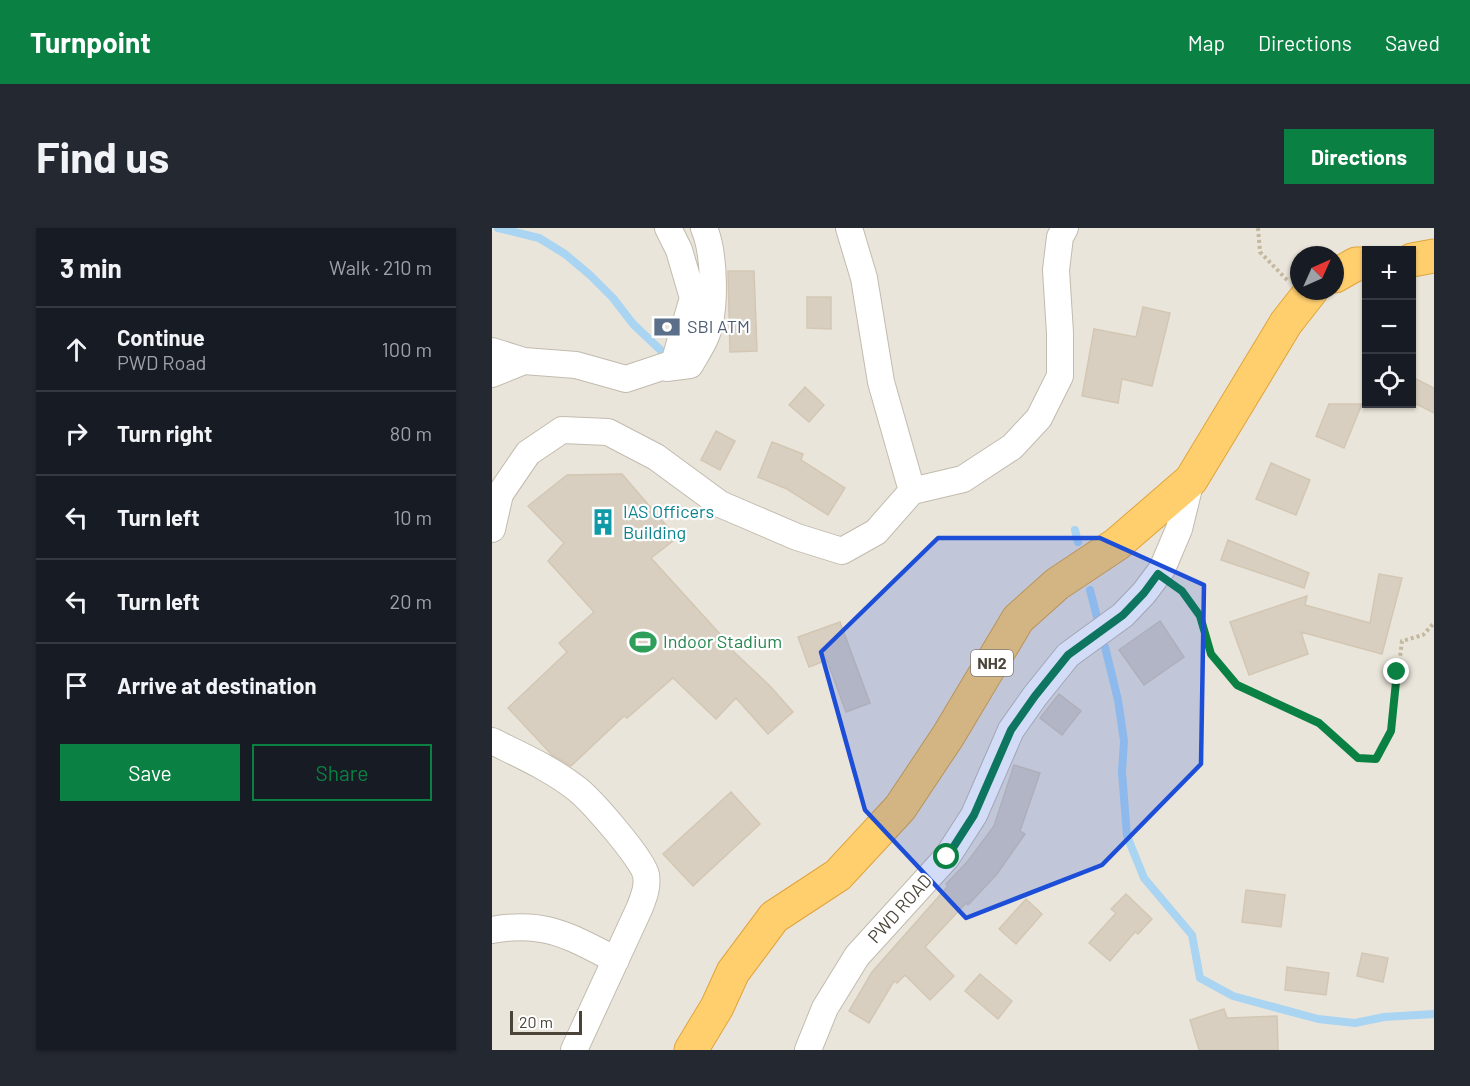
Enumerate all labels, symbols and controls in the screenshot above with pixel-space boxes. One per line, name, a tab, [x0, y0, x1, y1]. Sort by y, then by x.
text: Turnpoint	[30, 25, 151, 59]
text: Map	[1188, 30, 1225, 55]
text: Directions	[1258, 30, 1352, 55]
text: Saved	[1385, 30, 1440, 55]
button: Directions	[1284, 129, 1434, 184]
text: Find us	[36, 131, 169, 181]
north arrow	[1290, 246, 1344, 300]
map controls	[1362, 246, 1416, 408]
button: +	[1362, 246, 1416, 300]
text: 3 min	[60, 252, 122, 283]
text: Walk · 210 m	[329, 255, 432, 279]
button: −	[1362, 300, 1416, 354]
bank icon: SBI ATM	[652, 312, 682, 342]
place label: SBI ATM	[687, 315, 750, 337]
text: Continue	[117, 324, 205, 350]
icon: ahead	[60, 333, 93, 366]
text: 100 m	[382, 337, 432, 361]
text: PWD Road	[117, 350, 207, 374]
button: locate	[1362, 354, 1416, 408]
icon: right	[60, 417, 93, 450]
text: Turn right	[117, 420, 212, 446]
text: 80 m	[390, 421, 432, 445]
place label: IAS Officers Building	[623, 500, 714, 543]
icon: left	[60, 501, 93, 534]
text: Turn left	[117, 504, 200, 530]
text: 10 m	[393, 505, 432, 529]
building icon: IAS Officers Building	[588, 507, 618, 537]
icon: left	[60, 585, 93, 618]
text: Turn left	[117, 588, 200, 614]
text: 20 m	[389, 589, 432, 613]
sports icon: Indoor Stadium	[628, 627, 658, 657]
place label: Indoor Stadium	[663, 630, 782, 652]
road number: NH2	[971, 650, 1013, 676]
route end	[1383, 658, 1409, 684]
icon: arrive	[60, 669, 93, 702]
text: Arrive at destination	[117, 672, 316, 698]
button: Save	[60, 744, 240, 801]
button: Share	[252, 744, 432, 801]
route start	[933, 843, 959, 869]
street label: PWD ROAD	[863, 869, 936, 947]
scale bar	[510, 1008, 582, 1036]
text: 20 m	[519, 1012, 553, 1031]

